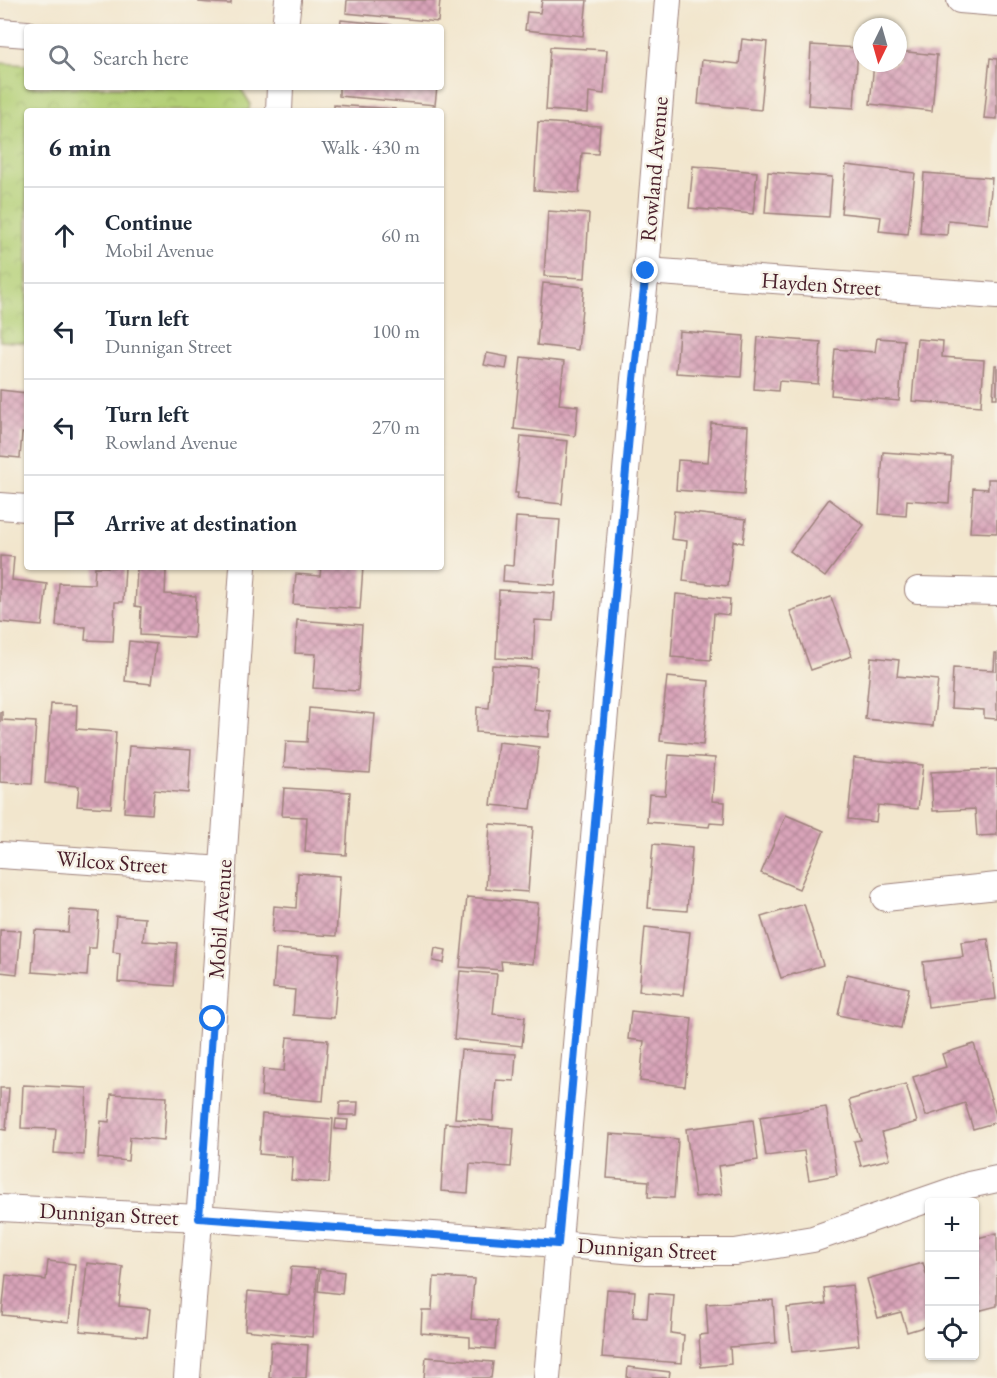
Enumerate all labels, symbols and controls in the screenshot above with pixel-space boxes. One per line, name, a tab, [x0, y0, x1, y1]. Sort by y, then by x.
north arrow	[853, 18, 907, 72]
search box	[24, 24, 444, 90]
icon: search	[45, 41, 78, 74]
text: Search here	[93, 43, 188, 72]
street label: Rowland Avenue	[633, 95, 675, 243]
text: 6 min	[48, 130, 111, 164]
text: Walk · 430 m	[321, 134, 420, 160]
text: Continue	[105, 208, 192, 237]
icon: ahead	[48, 219, 81, 252]
text: 60 m	[381, 222, 420, 248]
text: Mobil Avenue	[105, 237, 214, 263]
route end	[632, 257, 658, 283]
street label: Hayden Street	[760, 265, 882, 303]
text: Turn left	[105, 304, 189, 333]
icon: left	[48, 315, 81, 348]
text: 100 m	[372, 318, 420, 344]
text: Dunnigan Street	[105, 333, 232, 359]
text: Turn left	[105, 400, 189, 429]
icon: left	[48, 411, 81, 444]
text: 270 m	[372, 414, 420, 440]
text: Rowland Avenue	[105, 429, 237, 455]
icon: arrive	[48, 507, 81, 540]
text: Arrive at destination	[105, 509, 297, 538]
street label: Wilcox Street	[56, 844, 169, 880]
street label: Mobil Avenue	[201, 858, 239, 980]
route start	[199, 1005, 225, 1031]
street label: Dunnigan Street	[39, 1196, 179, 1232]
map controls	[925, 1198, 979, 1360]
button: +	[925, 1198, 979, 1252]
street label: Dunnigan Street	[577, 1231, 717, 1267]
button: −	[925, 1252, 979, 1306]
button: locate	[925, 1306, 979, 1360]

